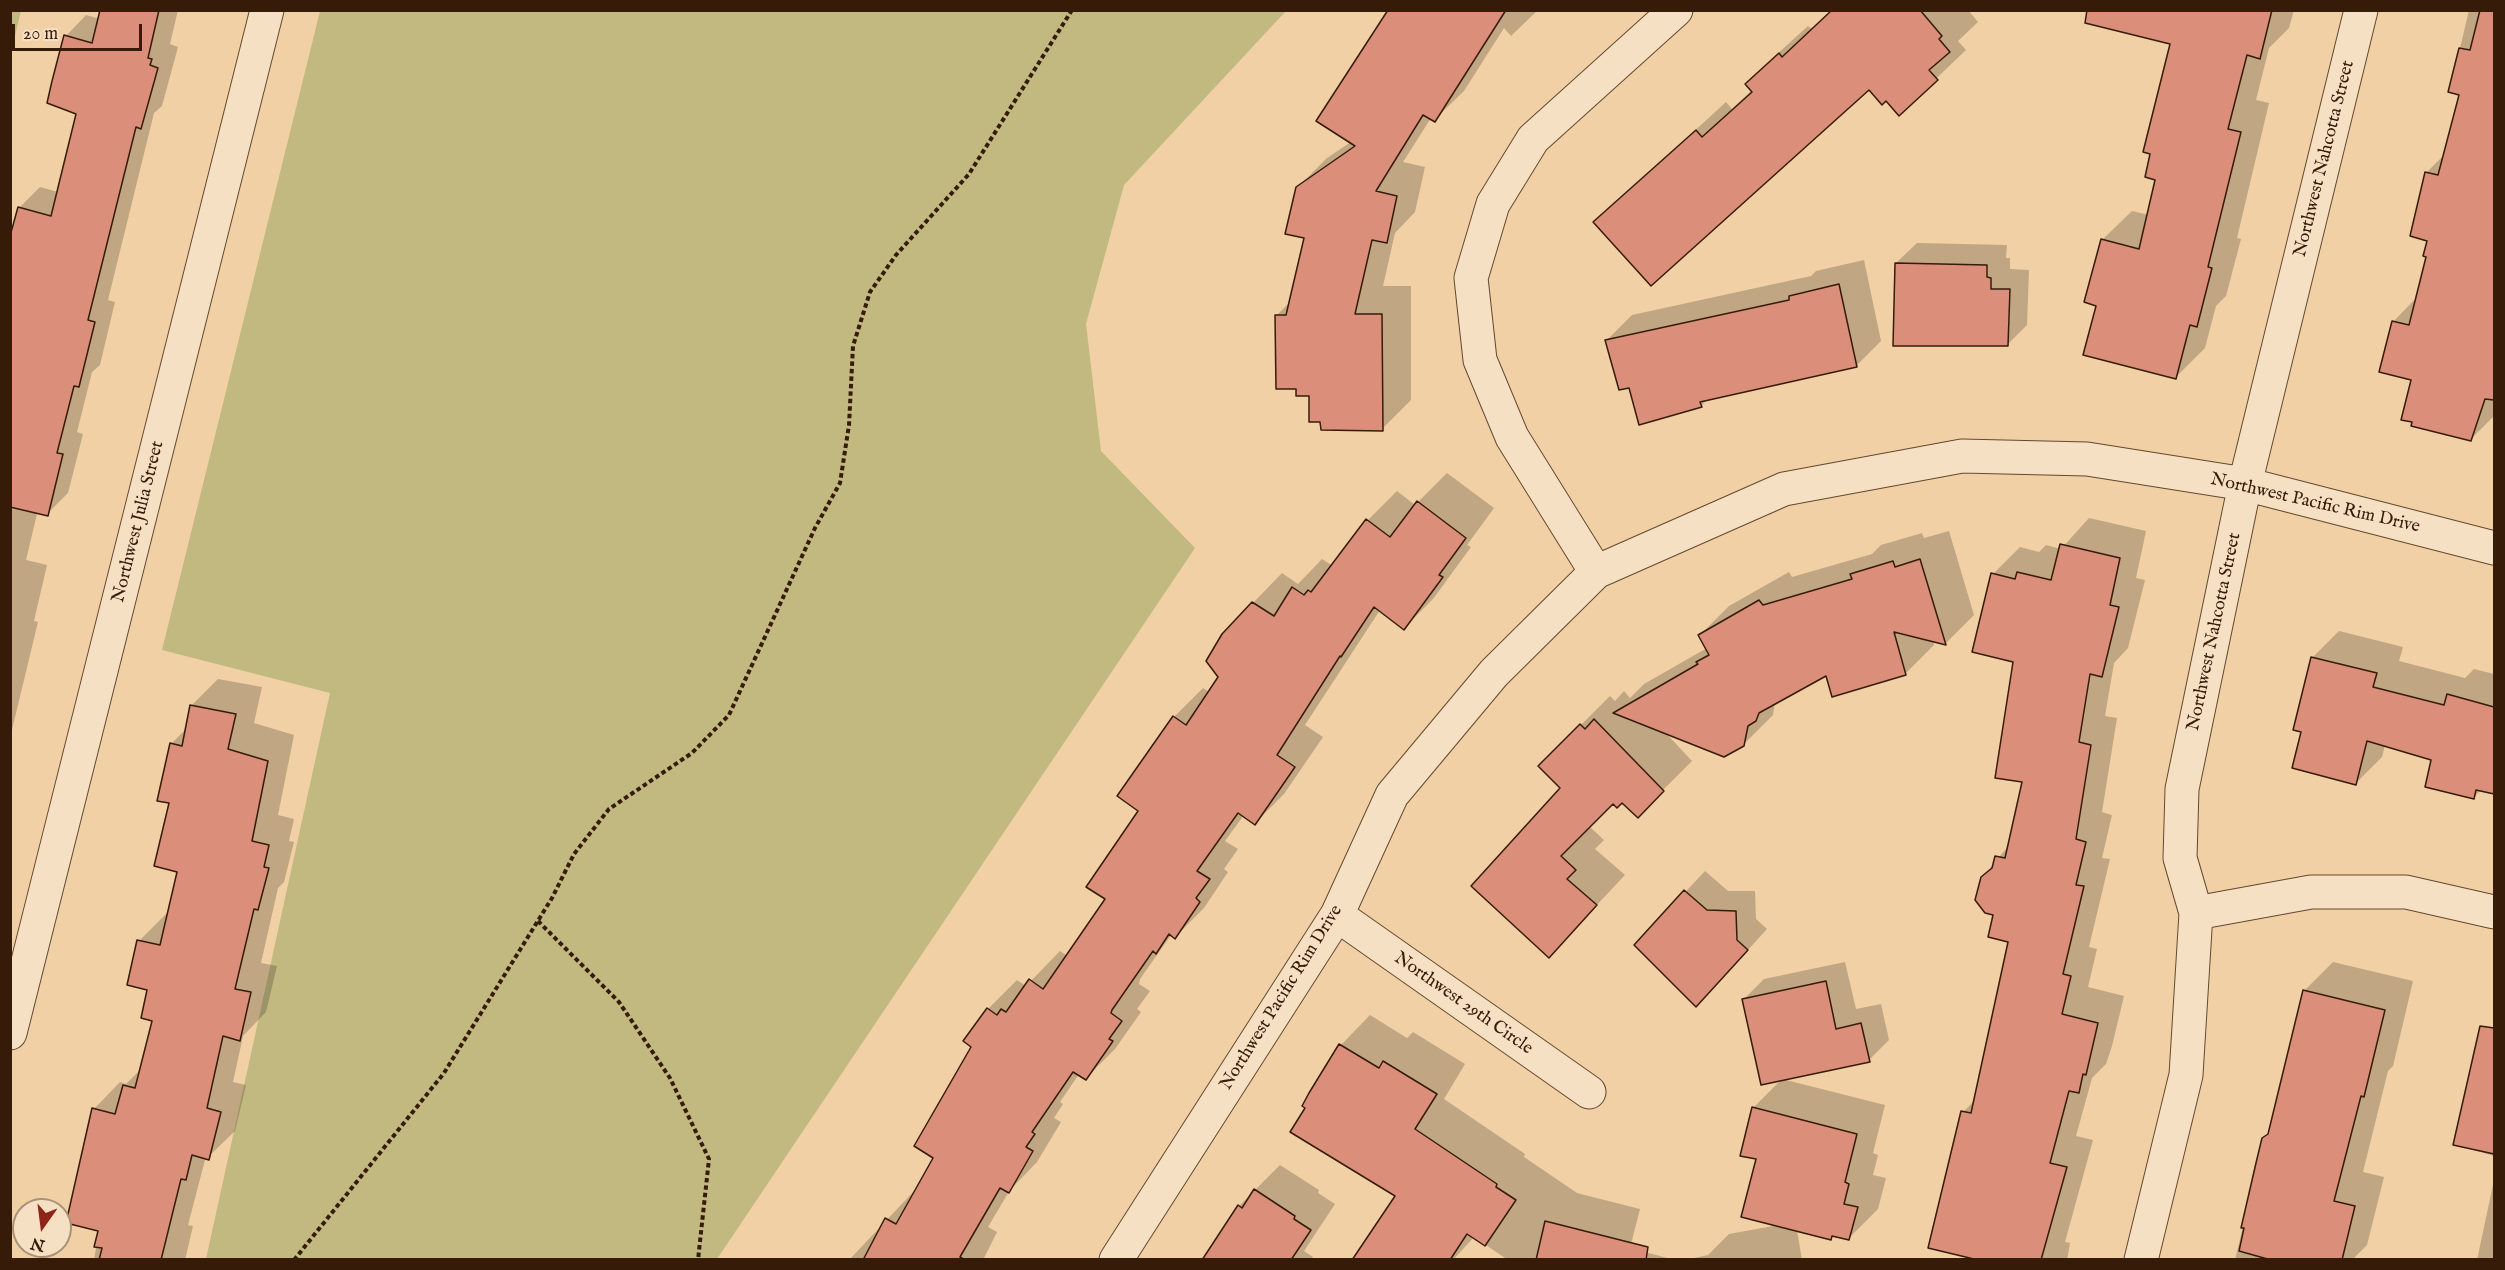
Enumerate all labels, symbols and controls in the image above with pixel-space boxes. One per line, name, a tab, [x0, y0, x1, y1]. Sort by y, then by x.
scale bar	[15, 12, 146, 50]
text: 20 m	[23, 23, 58, 46]
street label: Northwest Nahcotta Street	[2290, 58, 2360, 260]
street label: Northwest Julia Street	[108, 439, 170, 605]
street label: Northwest Pacific Rim Drive	[2208, 469, 2422, 539]
street label: Northwest Nahcotta Street	[2183, 531, 2247, 733]
street label: Northwest Pacific Rim Drive	[1216, 901, 1348, 1095]
street label: Northwest 29th Circle	[1390, 948, 1536, 1060]
north arrow	[12, 1198, 72, 1258]
text: N	[29, 1232, 47, 1255]

